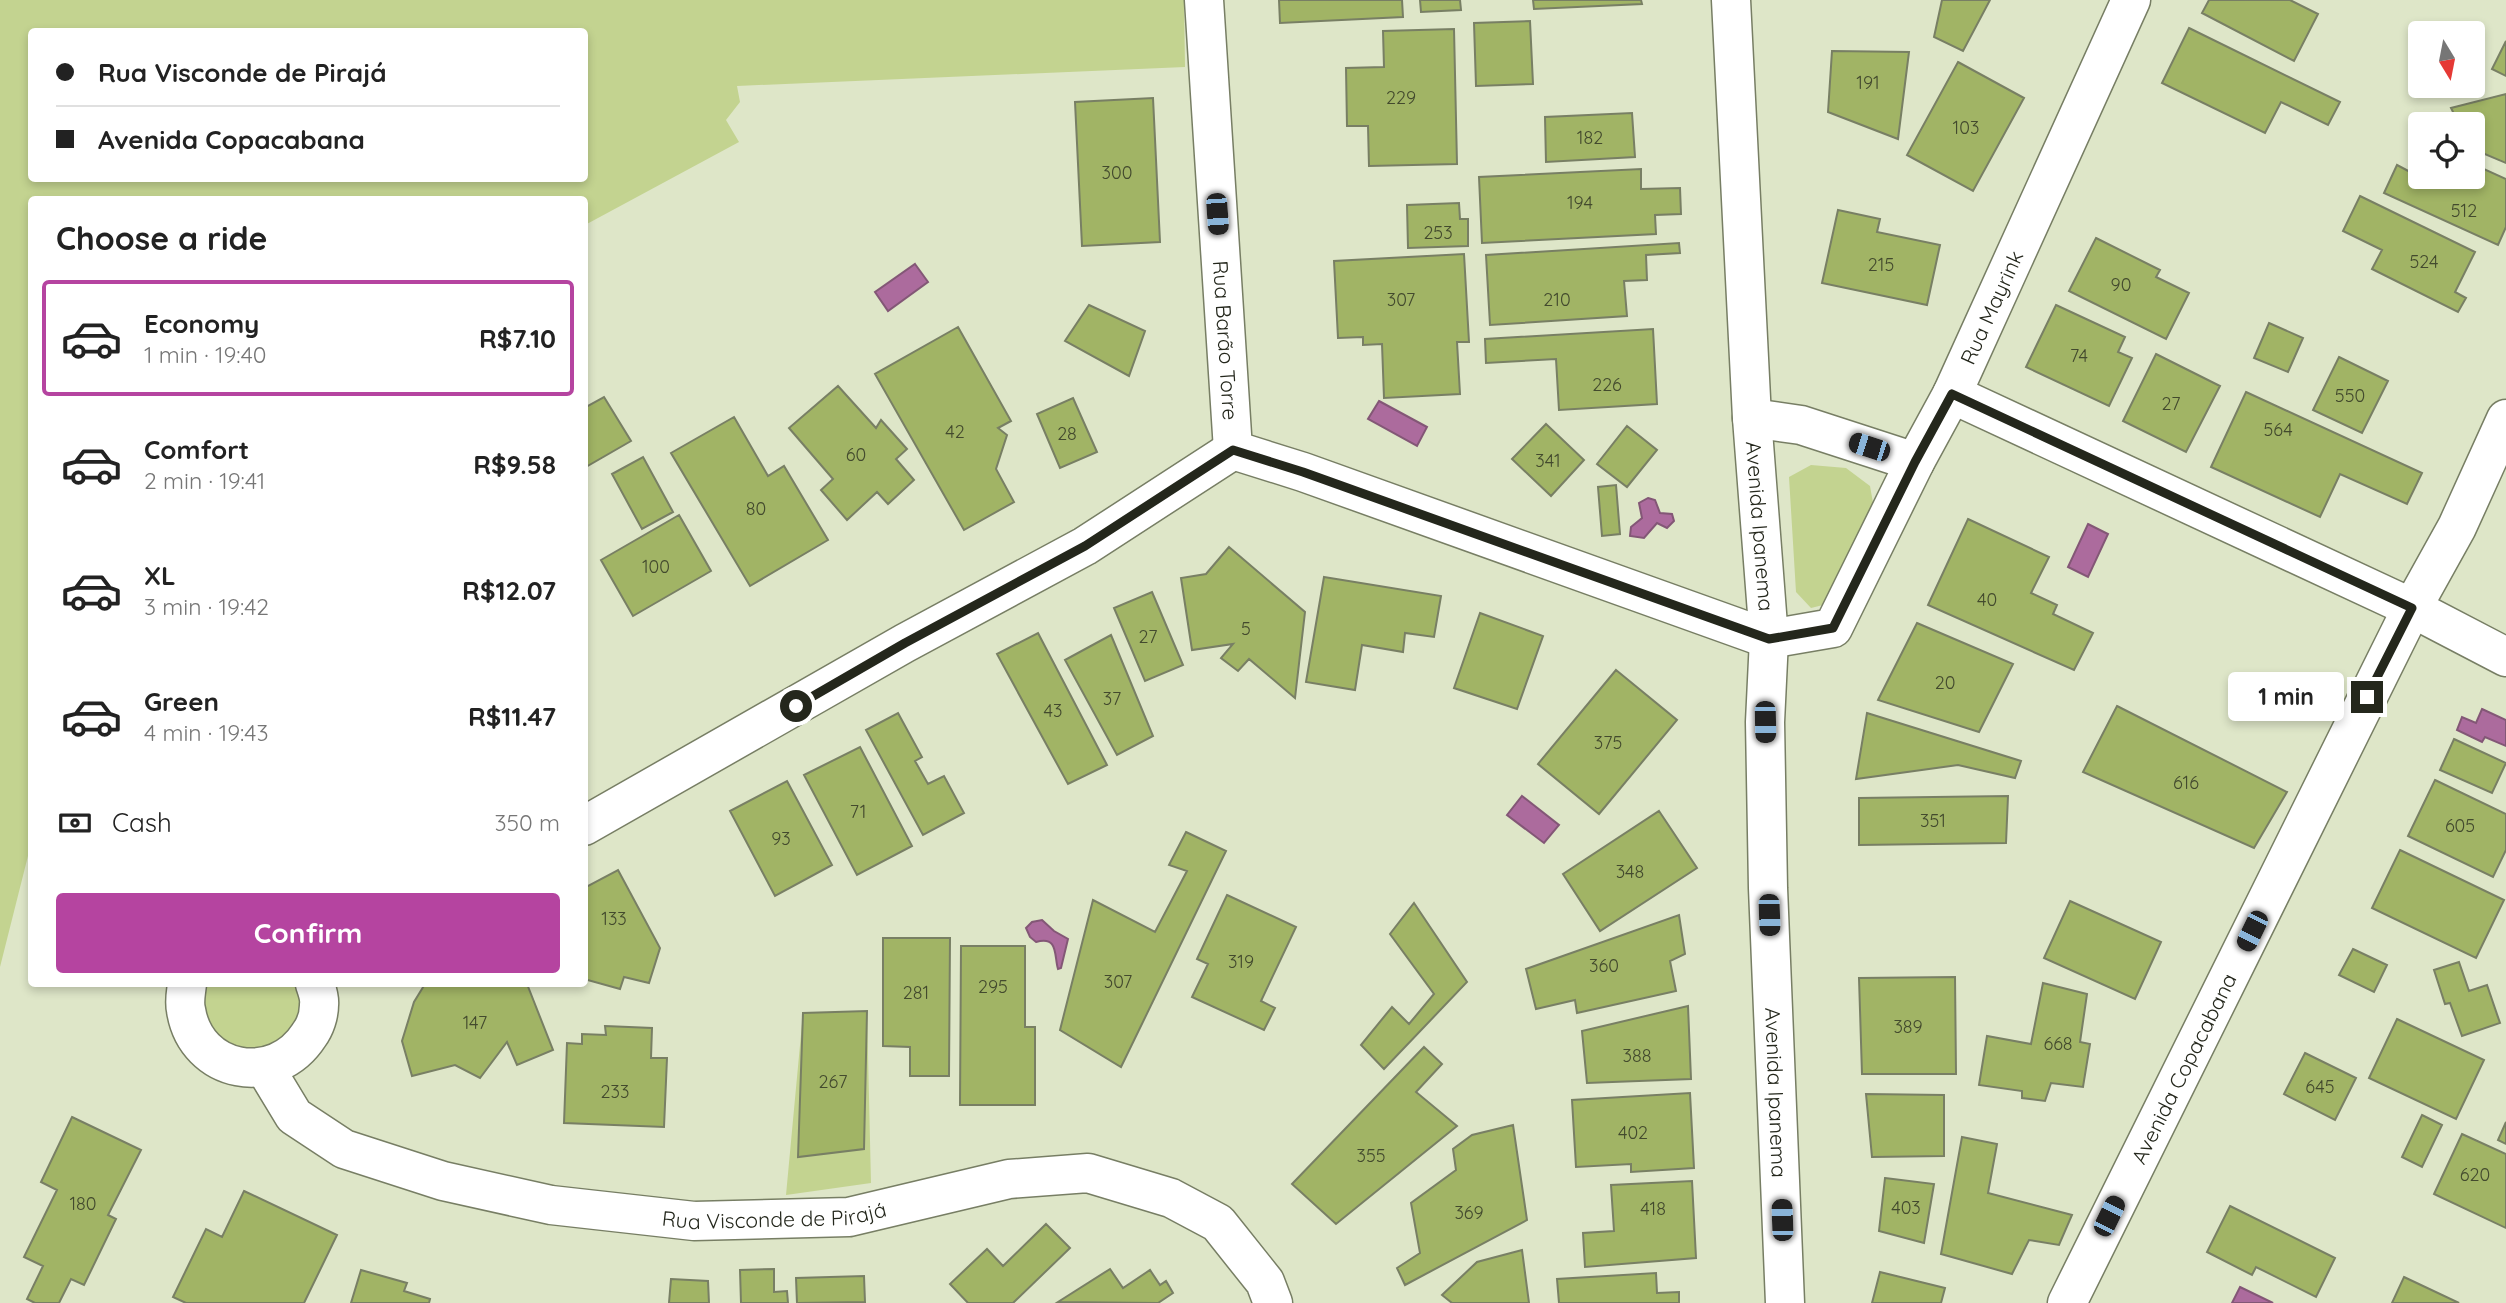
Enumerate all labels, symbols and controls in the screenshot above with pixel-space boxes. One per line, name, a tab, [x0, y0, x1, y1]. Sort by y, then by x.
north arrow	[2408, 21, 2485, 98]
map controls	[2408, 21, 2485, 189]
text: Rua Visconde de Pirajá	[98, 56, 387, 89]
house number: 191	[1856, 71, 1880, 94]
house number: 229	[1386, 86, 1416, 109]
button: locate	[2408, 112, 2485, 189]
house number: 103	[1953, 116, 1979, 139]
text: Avenida Copacabana	[98, 123, 365, 156]
house number: 182	[1577, 126, 1603, 149]
house number: 300	[1102, 161, 1132, 184]
house number: 194	[1567, 191, 1593, 214]
car	[1206, 192, 1229, 236]
house number: 512	[2451, 199, 2477, 222]
text: Choose a ride	[56, 218, 268, 258]
house number: 253	[1423, 221, 1453, 244]
street label: Rua Mayrink	[1954, 246, 2028, 368]
house number: 524	[2410, 250, 2439, 273]
house number: 215	[1868, 253, 1894, 276]
street label: Rua Barão Torre	[1208, 260, 1244, 421]
house number: 90	[2111, 273, 2131, 296]
house number: 307	[1387, 288, 1415, 311]
house number: 210	[1543, 288, 1571, 311]
icon: car	[60, 307, 123, 370]
text: Economy	[144, 307, 259, 340]
text: R$7.10	[479, 322, 556, 355]
text: 1 min · 19:40	[144, 340, 266, 369]
house number: 74	[2070, 344, 2088, 367]
house number: 226	[1592, 373, 1622, 396]
house number: 550	[2335, 384, 2365, 407]
house number: 27	[2162, 392, 2180, 415]
house number: 564	[2263, 418, 2293, 441]
house number: 42	[945, 420, 965, 443]
house number: 28	[1057, 422, 1077, 445]
car	[1846, 431, 1893, 463]
icon: car	[60, 433, 123, 496]
text: Comfort	[144, 433, 249, 466]
street label: Avenida Ipanema	[1741, 440, 1780, 612]
house number: 60	[846, 443, 866, 466]
text: R$9.58	[473, 448, 556, 481]
house number: 341	[1535, 449, 1561, 472]
text: 2 min · 19:41	[144, 466, 265, 495]
house number: 80	[746, 497, 766, 520]
house number: 100	[642, 555, 670, 578]
icon: car	[60, 559, 123, 622]
text: XL	[144, 559, 176, 592]
text: R$12.07	[462, 574, 556, 607]
house number: 40	[1977, 588, 1997, 611]
text: 3 min · 19:42	[144, 592, 269, 621]
house number: 5	[1241, 617, 1251, 640]
house number: 27	[1139, 625, 1157, 648]
house number: 20	[1935, 671, 1955, 694]
callout: 1 min	[2227, 672, 2342, 722]
route end	[2351, 681, 2383, 713]
text: 1 min	[2258, 682, 2314, 711]
icon: car	[60, 685, 123, 748]
text: Green	[144, 685, 219, 718]
house number: 37	[1103, 687, 1121, 710]
route start	[780, 690, 812, 722]
house number: 43	[1044, 699, 1062, 722]
text: R$11.47	[468, 700, 556, 733]
car	[1755, 701, 1776, 743]
text: 4 min · 19:43	[144, 718, 268, 747]
house number: 375	[1594, 731, 1622, 754]
house number: 616	[2173, 771, 2199, 794]
house number: 71	[850, 800, 866, 823]
icon: cash	[56, 804, 94, 842]
text: Cash	[112, 806, 172, 839]
text: 350 m	[494, 808, 560, 837]
house number: 351	[1920, 809, 1946, 832]
house number: 605	[2445, 814, 2475, 837]
house number: 93	[771, 827, 791, 850]
house number: 348	[1616, 860, 1644, 883]
button: Confirm	[56, 893, 560, 973]
car	[1758, 894, 1781, 936]
house number: 133	[601, 907, 627, 930]
car	[2234, 908, 2271, 954]
house number: 319	[1228, 950, 1254, 973]
house number: 360	[1589, 954, 1619, 977]
street label: Avenida Copacabana	[2125, 969, 2242, 1168]
house number: 307	[1104, 970, 1132, 993]
house number: 295	[978, 975, 1008, 998]
house number: 281	[903, 981, 929, 1004]
street label: Avenida Ipanema	[1760, 1007, 1793, 1178]
house number: 147	[463, 1011, 487, 1034]
house number: 389	[1893, 1015, 1923, 1038]
house number: 668	[2043, 1032, 2073, 1055]
house number: 388	[1623, 1044, 1651, 1067]
house number: 267	[819, 1070, 847, 1093]
house number: 645	[2305, 1075, 2335, 1098]
house number: 233	[601, 1080, 629, 1103]
house number: 402	[1618, 1121, 1648, 1144]
house number: 355	[1356, 1144, 1386, 1167]
house number: 620	[2460, 1163, 2490, 1186]
house number: 180	[69, 1192, 97, 1215]
car	[2091, 1193, 2128, 1239]
street label: Rua Visconde de Pirajá	[661, 1196, 889, 1234]
house number: 403	[1891, 1196, 1921, 1219]
house number: 418	[1640, 1197, 1666, 1220]
car	[1771, 1199, 1794, 1241]
house number: 369	[1454, 1201, 1484, 1224]

